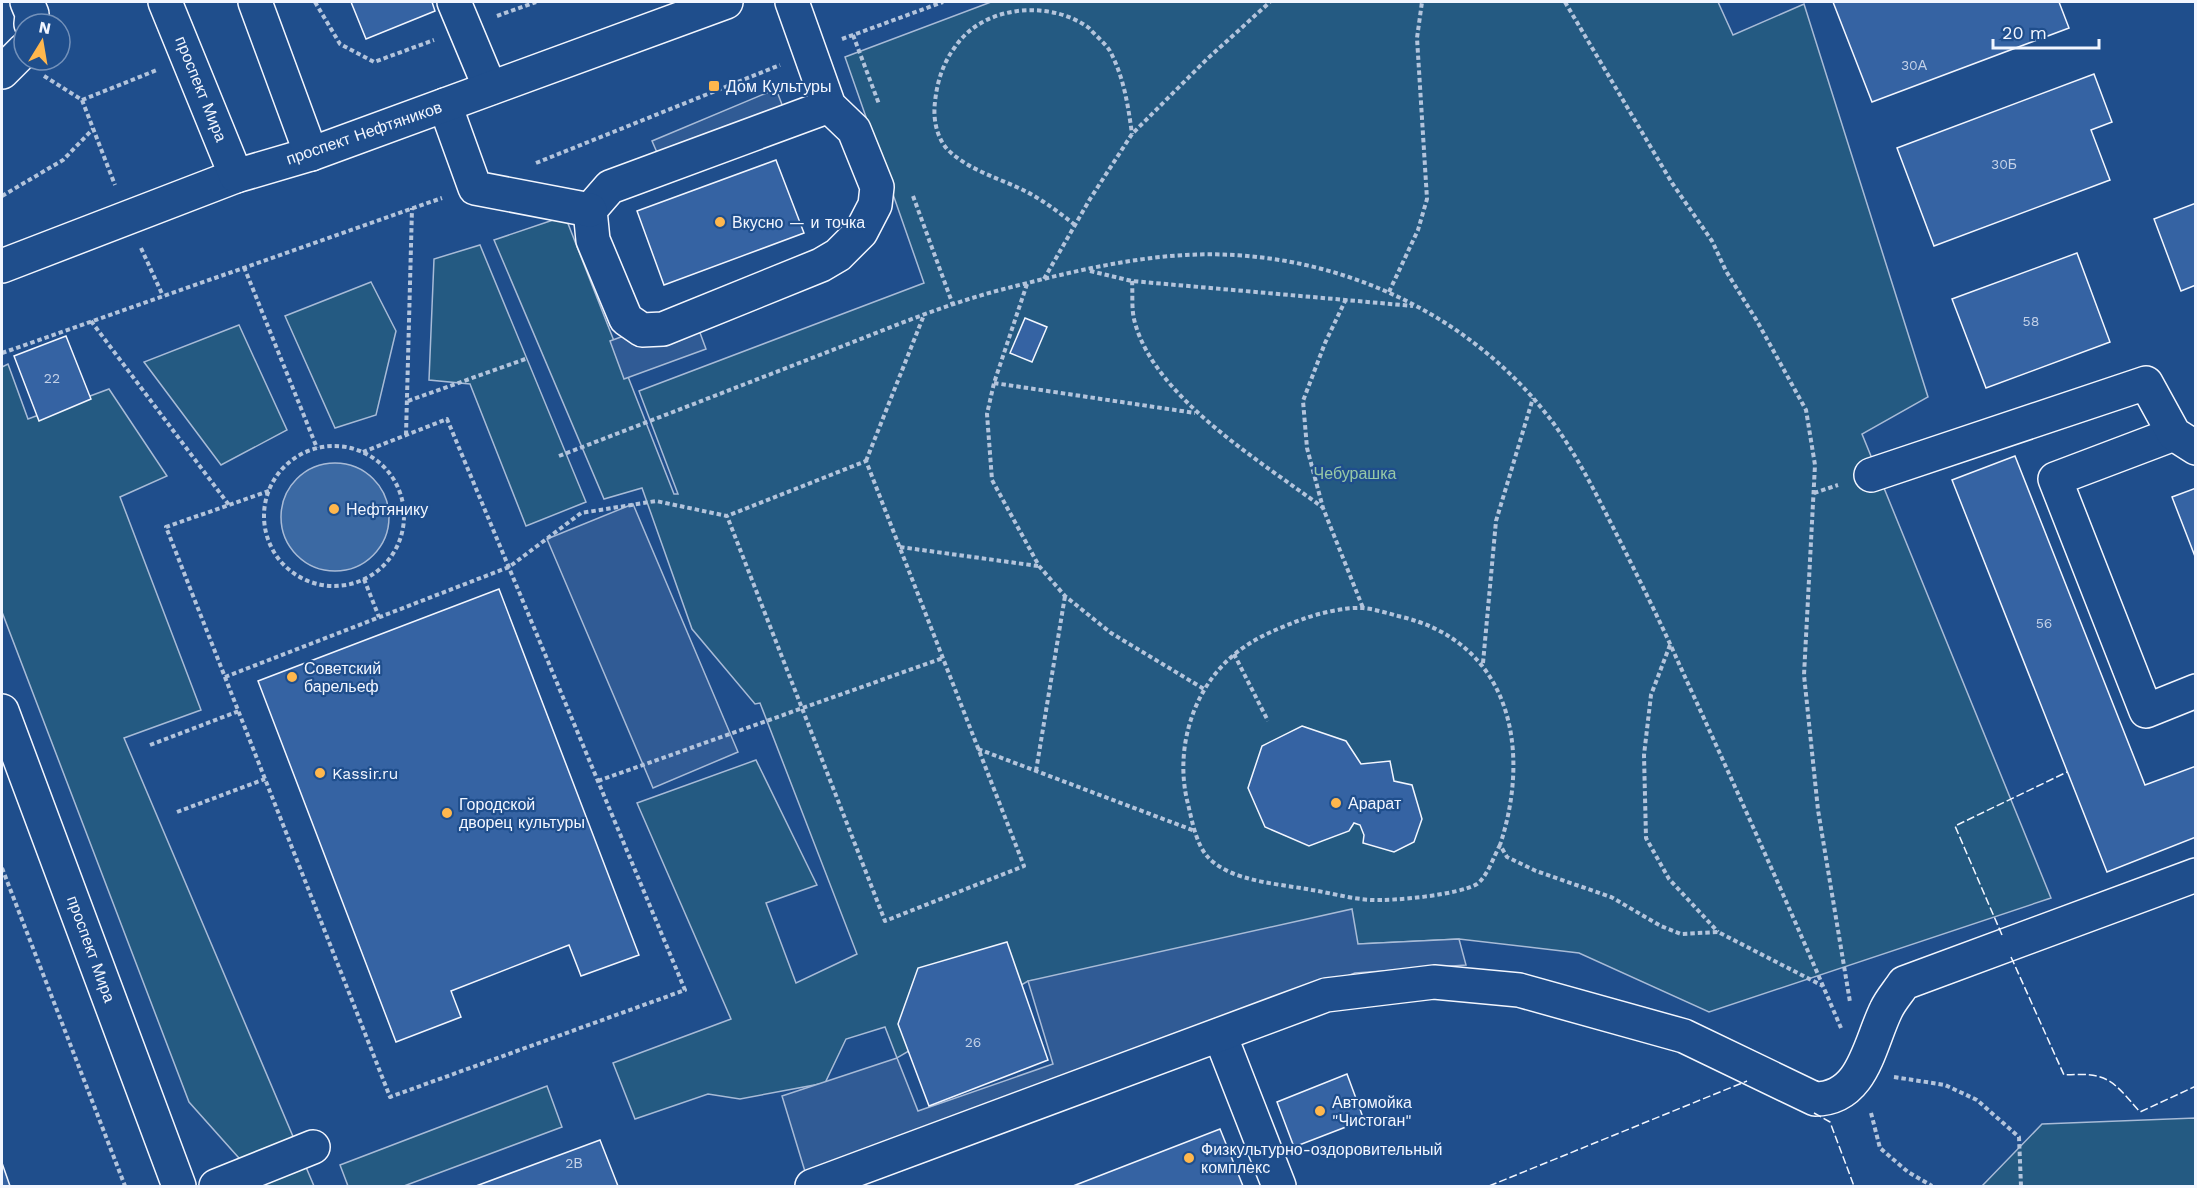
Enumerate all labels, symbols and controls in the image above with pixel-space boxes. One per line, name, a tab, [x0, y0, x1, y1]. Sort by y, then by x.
north arrow	[12, 12, 72, 72]
scale bar	[1993, 12, 2100, 50]
text: N	[37, 17, 52, 38]
text: 20 m	[2002, 22, 2047, 43]
street label: проспект Мира	[171, 33, 231, 145]
house number: 30А	[1901, 57, 1928, 73]
place label: Дом Культуры	[726, 77, 832, 96]
marker: Дом Культуры	[707, 79, 721, 93]
street label: проспект Нефтяников	[284, 97, 444, 169]
house number: 30Б	[1991, 156, 2017, 172]
place label: Вкусно — и точка	[732, 213, 865, 232]
marker: Вкусно — и точка	[713, 215, 727, 229]
house number: 58	[2023, 313, 2039, 329]
house number: 22	[44, 370, 60, 386]
park label: Чебурашка	[1314, 464, 1397, 483]
place label: Нефтянику	[346, 500, 428, 519]
marker: Нефтянику	[327, 502, 341, 516]
house number: 56	[2036, 615, 2052, 631]
place label: Советский барельеф	[304, 659, 381, 696]
marker: Советский барельеф	[285, 670, 299, 684]
place label: Kassir.ru	[332, 764, 398, 783]
marker: Kassir.ru	[313, 766, 327, 780]
place label: Арарат	[1348, 794, 1402, 813]
place label: Городской дворец культуры	[459, 795, 585, 832]
marker: Арарат	[1329, 796, 1343, 810]
marker: Городской дворец культуры	[440, 806, 454, 820]
street label: проспект Мира	[63, 893, 119, 1005]
house number: 26	[965, 1034, 981, 1050]
place label: Автомойка "Чистоган"	[1332, 1093, 1412, 1130]
marker: Автомойка "Чистоган"	[1313, 1104, 1327, 1118]
place label: Физкультурно-оздоровительный комплекс	[1201, 1140, 1442, 1177]
marker: Физкультурно-оздоровительный комплекс	[1182, 1151, 1196, 1165]
house number: 2В	[565, 1155, 583, 1171]

